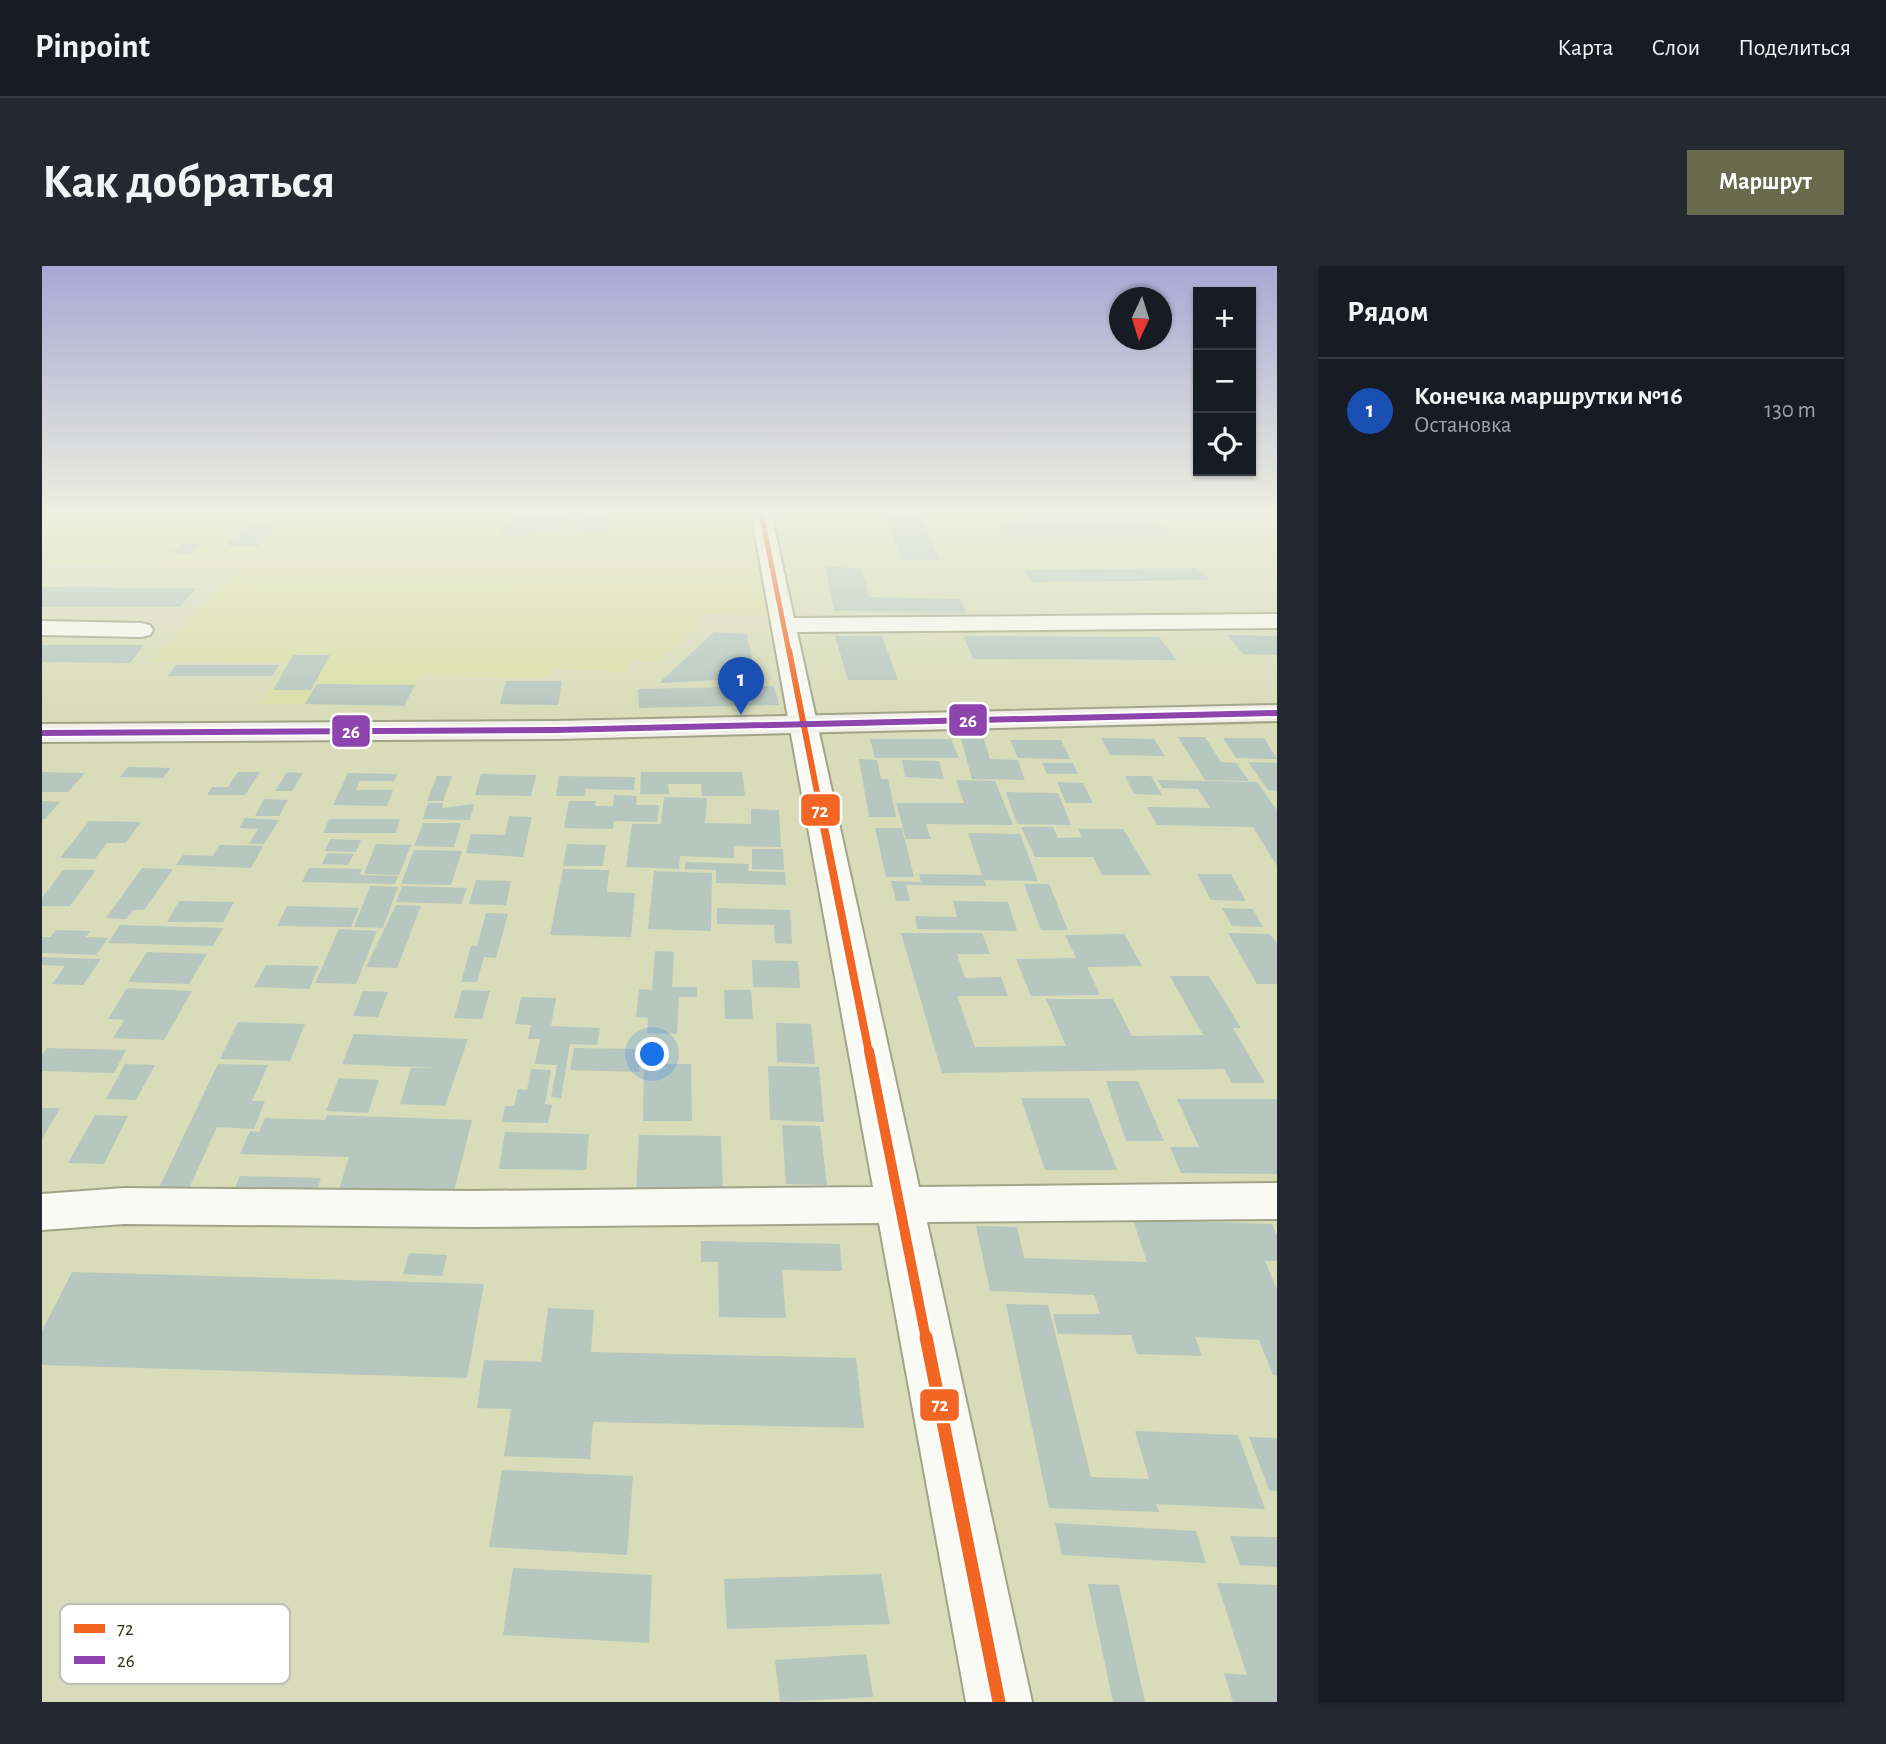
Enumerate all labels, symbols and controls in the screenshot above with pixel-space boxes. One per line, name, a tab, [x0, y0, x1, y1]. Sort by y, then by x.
text: Pinpoint	[35, 31, 150, 64]
text: Карта	[1557, 36, 1613, 60]
text: Слои	[1651, 36, 1700, 60]
text: Поделиться	[1738, 36, 1851, 60]
button: Маршрут	[1687, 150, 1844, 215]
text: Как добраться	[42, 158, 335, 207]
north arrow	[1109, 287, 1172, 350]
map controls	[1193, 287, 1256, 476]
button: +	[1193, 287, 1256, 350]
text: Рядом	[1347, 297, 1429, 327]
button: −	[1193, 350, 1256, 413]
text: Конечка маршрутки №16	[1414, 383, 1683, 409]
text: 1	[1366, 399, 1374, 422]
text: 130 m	[1764, 399, 1816, 422]
button: locate	[1193, 413, 1256, 476]
text: Остановка	[1414, 414, 1512, 437]
pin: 1	[718, 657, 764, 715]
line badge: 26	[948, 703, 988, 737]
text: 26	[959, 712, 977, 731]
line badge: 26	[331, 714, 371, 748]
text: 26	[342, 723, 360, 742]
line badge: 72	[800, 793, 841, 827]
text: 72	[811, 802, 829, 821]
your location	[635, 1037, 669, 1071]
line badge: 72	[919, 1388, 960, 1422]
text: 72	[931, 1396, 949, 1415]
legend	[60, 1604, 290, 1684]
text: 72	[117, 1620, 134, 1639]
text: 26	[117, 1652, 135, 1671]

